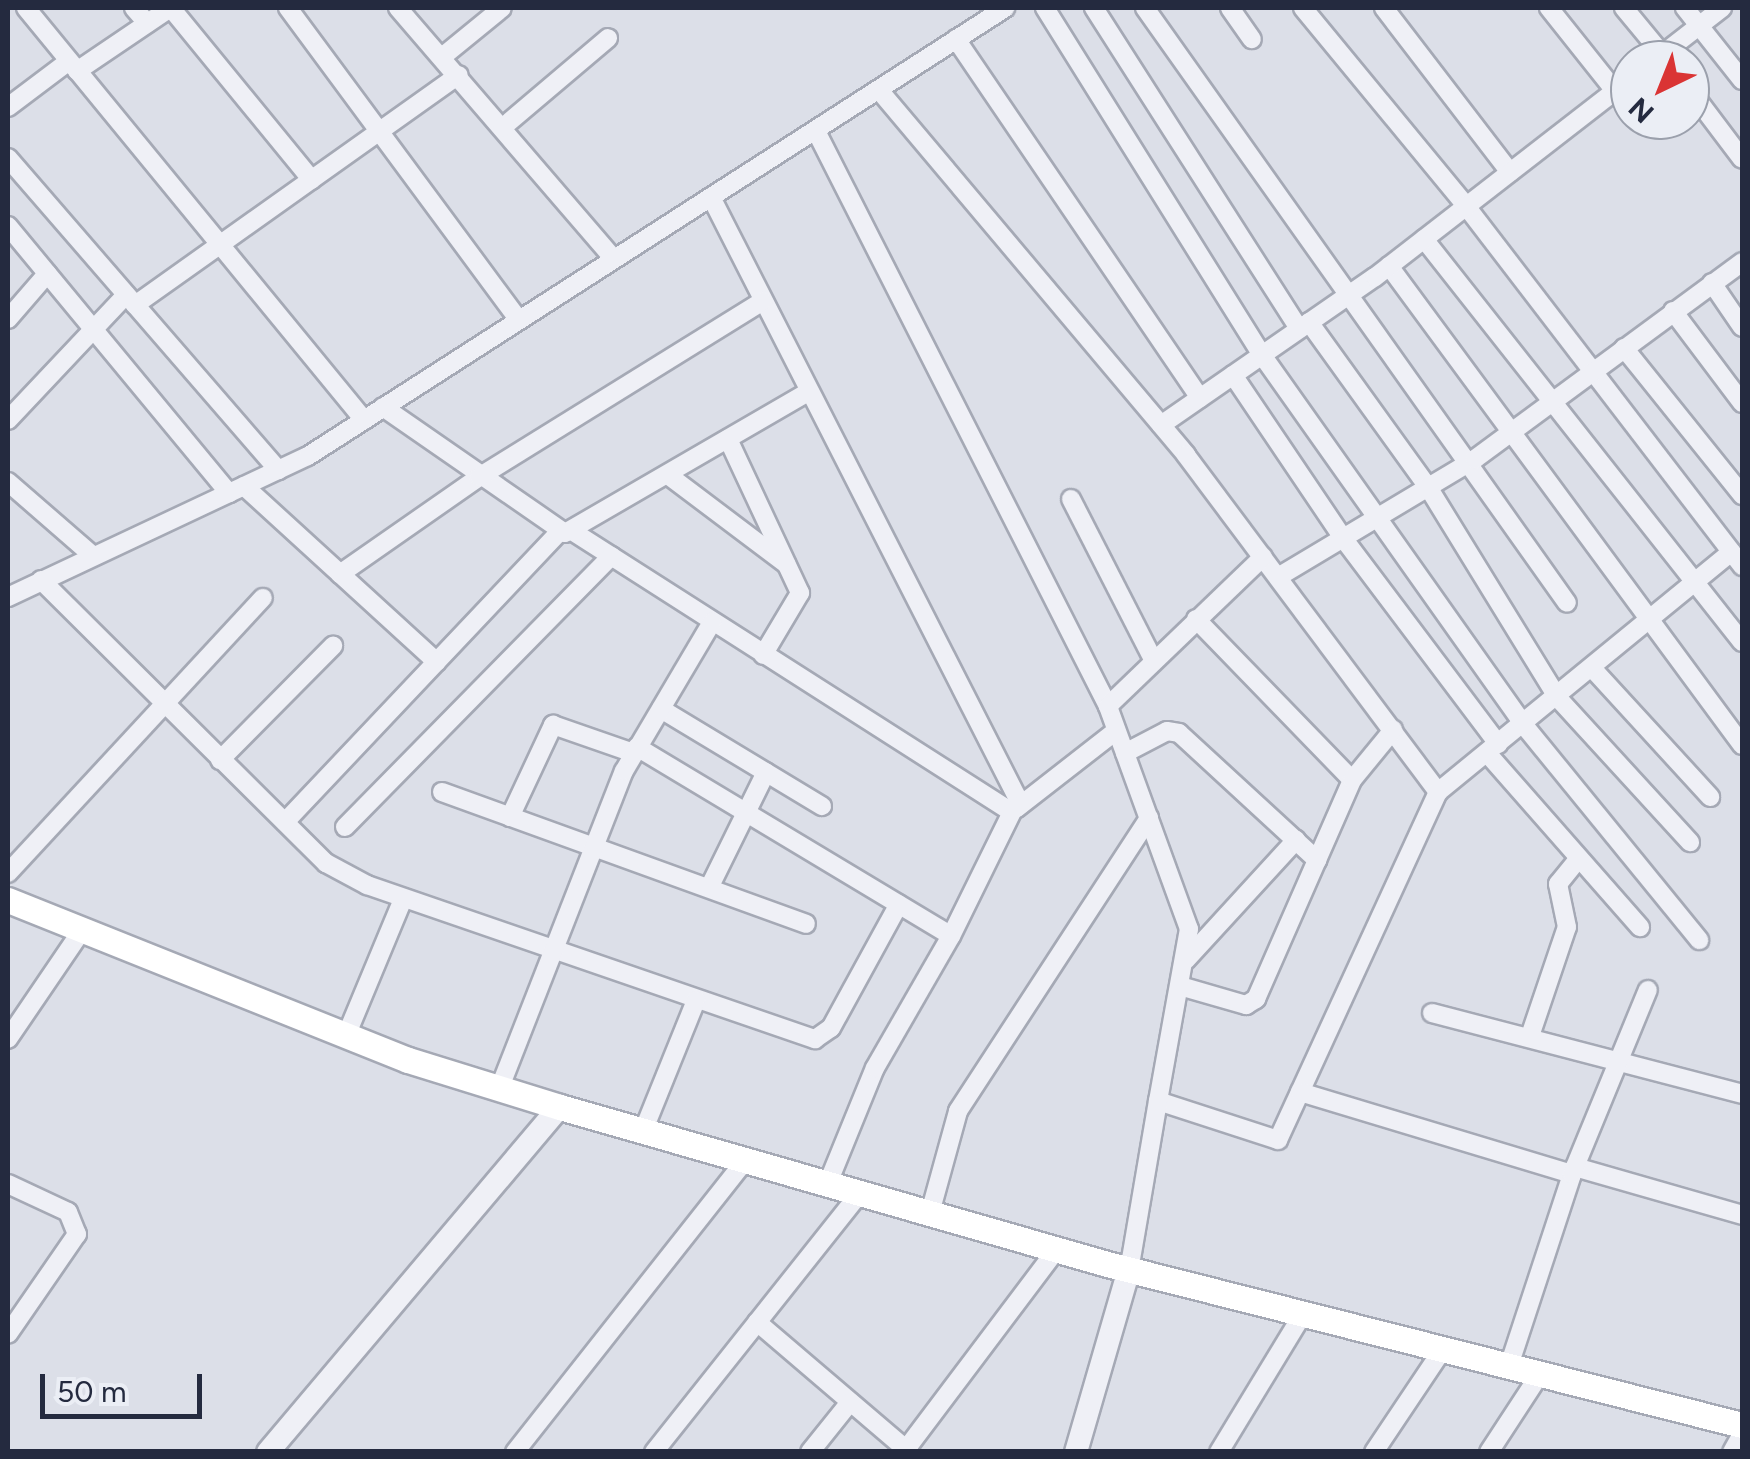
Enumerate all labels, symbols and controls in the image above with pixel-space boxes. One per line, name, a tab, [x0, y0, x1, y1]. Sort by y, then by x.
north arrow	[1610, 40, 1710, 140]
text: N	[1621, 91, 1660, 130]
scale bar	[45, 1354, 208, 1416]
text: 50 m	[57, 1373, 126, 1410]

